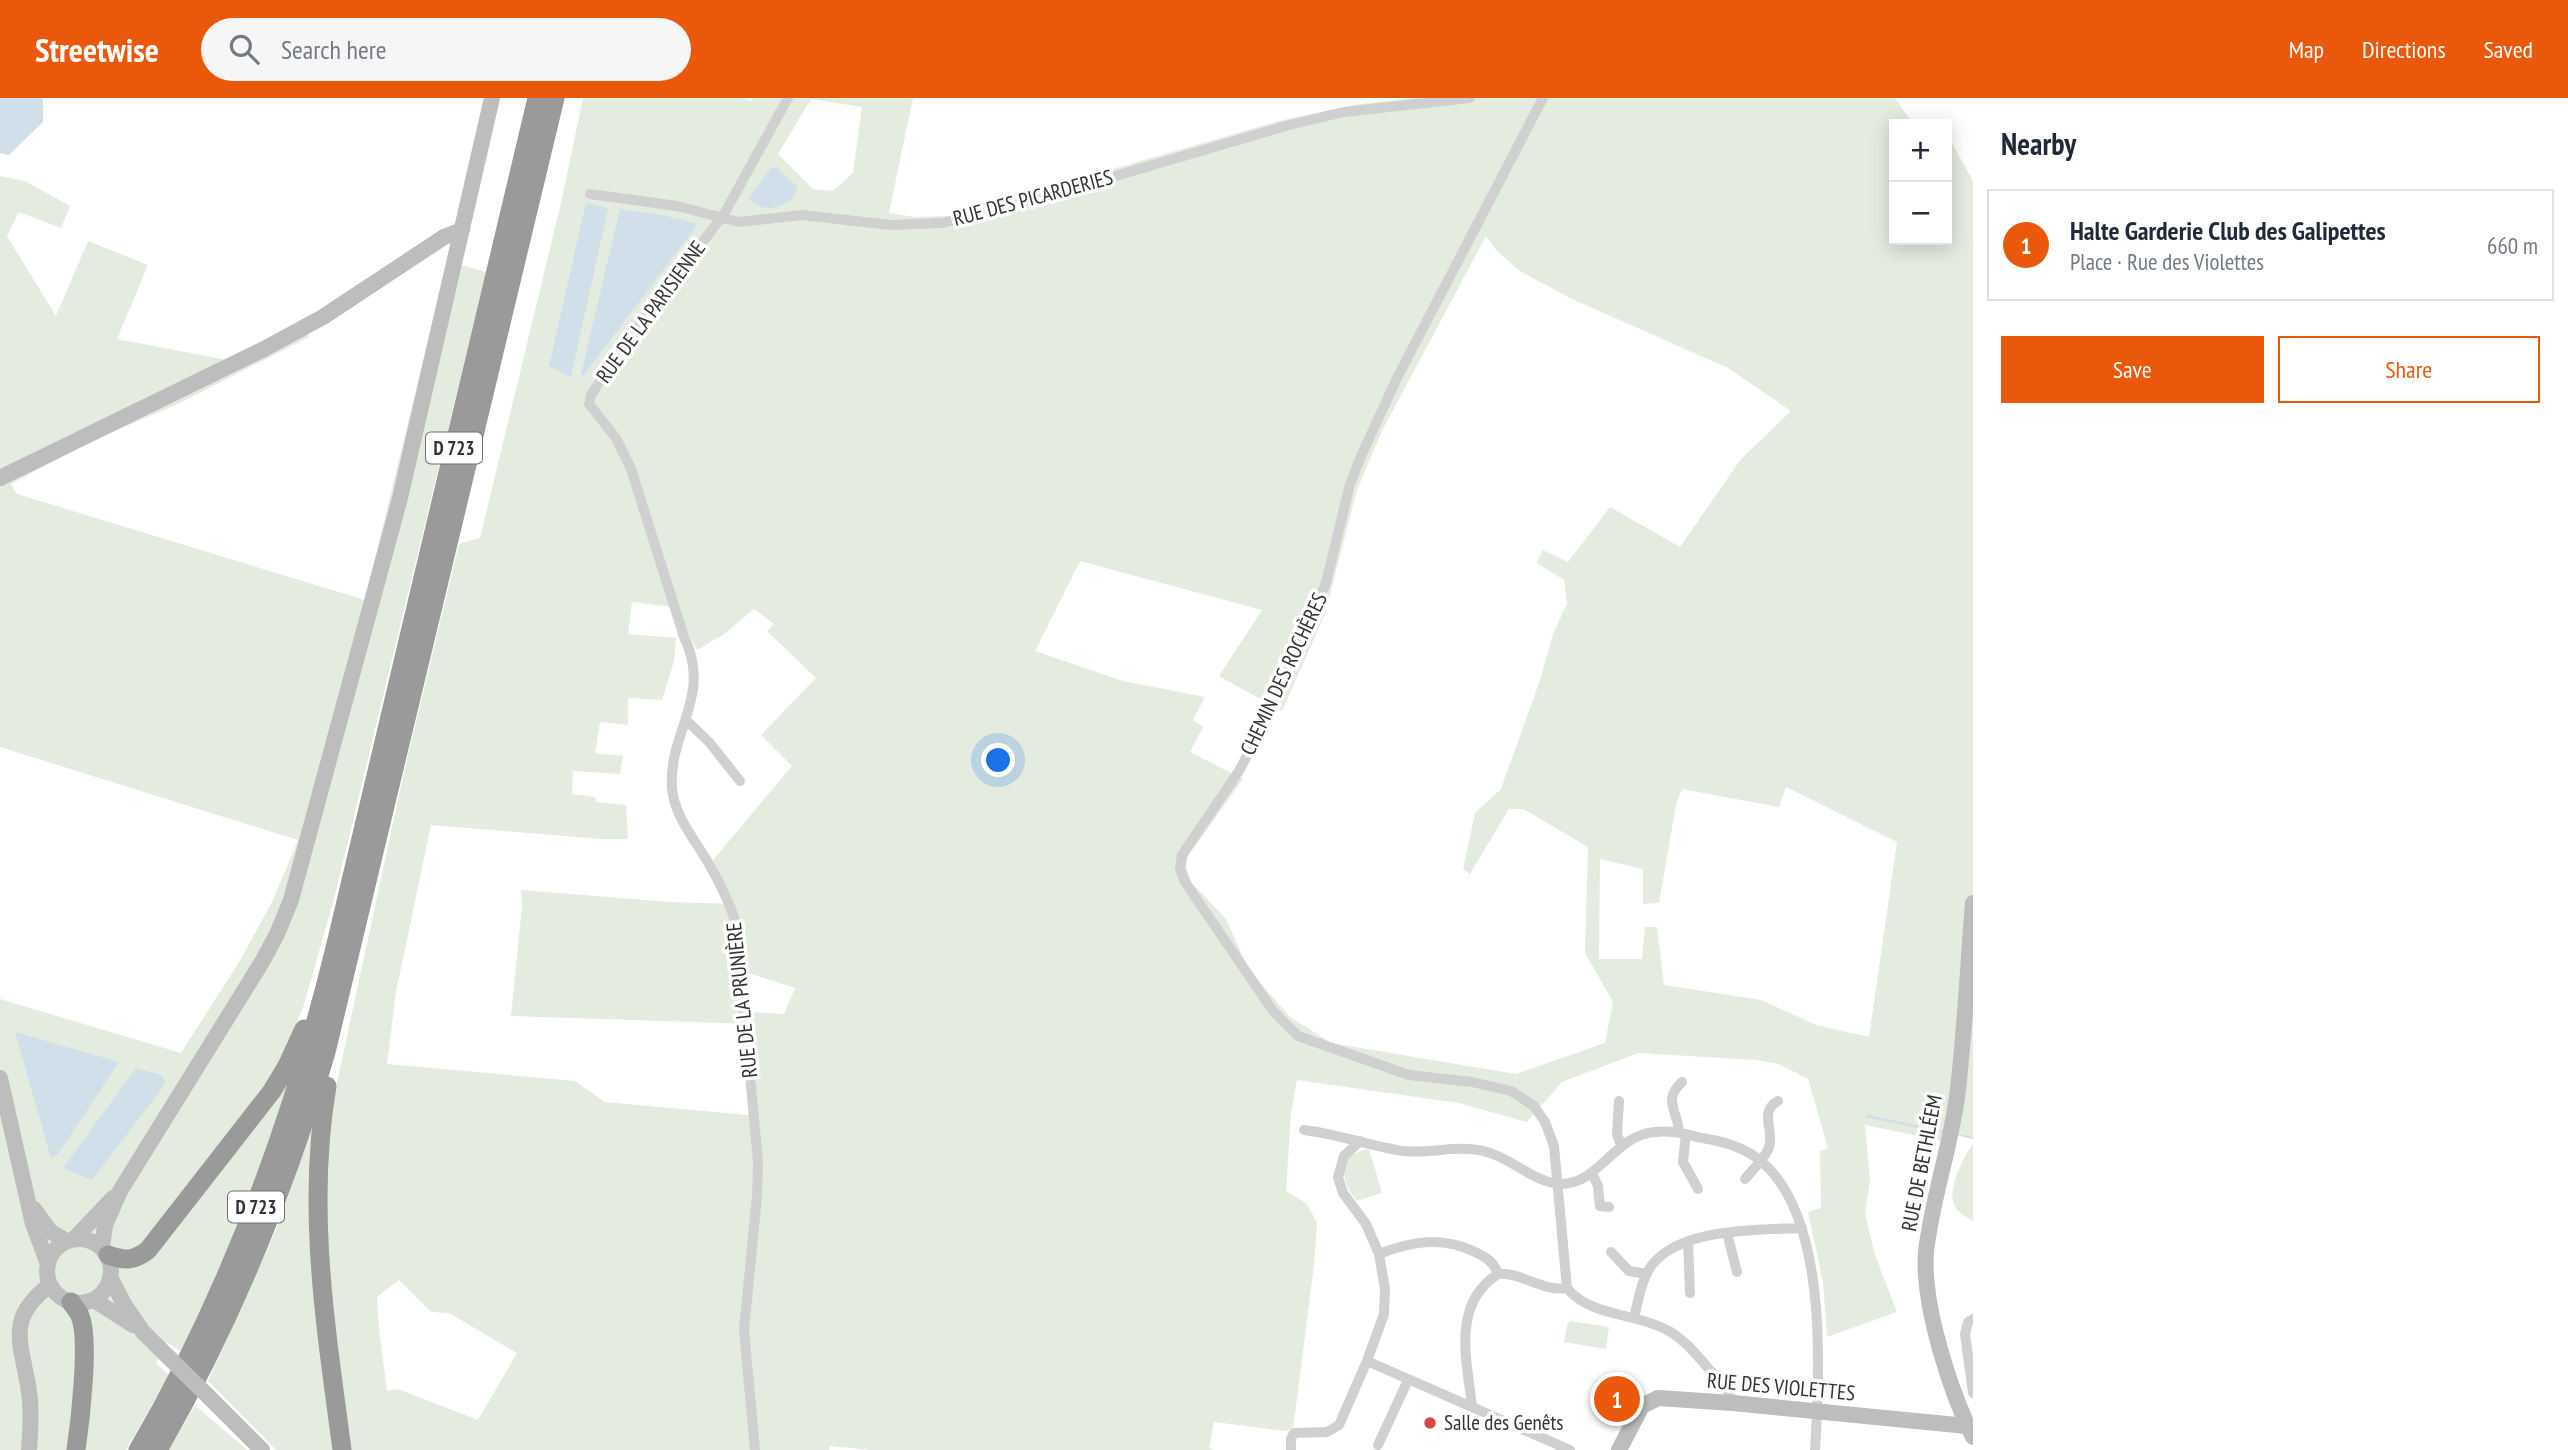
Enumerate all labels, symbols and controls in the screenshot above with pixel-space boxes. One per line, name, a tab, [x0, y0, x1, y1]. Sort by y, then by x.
search box	[201, 18, 691, 81]
text: Streetwise	[35, 28, 159, 71]
icon: search	[225, 30, 263, 68]
text: Search here	[281, 33, 387, 66]
text: Map	[2289, 34, 2324, 65]
text: Directions	[2362, 34, 2446, 65]
text: Saved	[2484, 34, 2533, 65]
map controls	[1889, 119, 1952, 245]
button: +	[1889, 119, 1952, 182]
text: Nearby	[2001, 124, 2076, 163]
street label: RUE DES PICARDERIES	[950, 163, 1116, 232]
button: −	[1889, 182, 1952, 245]
text: Halte Garderie Club des Galipettes	[2070, 214, 2386, 247]
text: 1	[2021, 231, 2032, 260]
text: 660 m	[2487, 231, 2538, 260]
street label: RUE DE LA PARISIENNE	[590, 235, 711, 388]
text: Place · Rue des Violettes	[2070, 247, 2264, 276]
button: Save	[2001, 336, 2264, 403]
button: Share	[2278, 336, 2540, 403]
road number: D 723	[426, 432, 482, 464]
street label: CHEMIN DES ROCHÈRES	[1234, 588, 1333, 759]
your location	[981, 743, 1015, 777]
street label: RUE DE LA PRUNIÈRE	[720, 921, 763, 1079]
street label: RUE DE BETHLÉEM	[1895, 1092, 1948, 1234]
road number: D 723	[228, 1191, 284, 1222]
street label: RUE DES VIOLETTES	[1706, 1367, 1856, 1406]
pin: 1	[1594, 1373, 1640, 1425]
place label: Salle des Genêts	[1444, 1409, 1563, 1436]
marker: Salle des Genêts	[1422, 1415, 1438, 1431]

